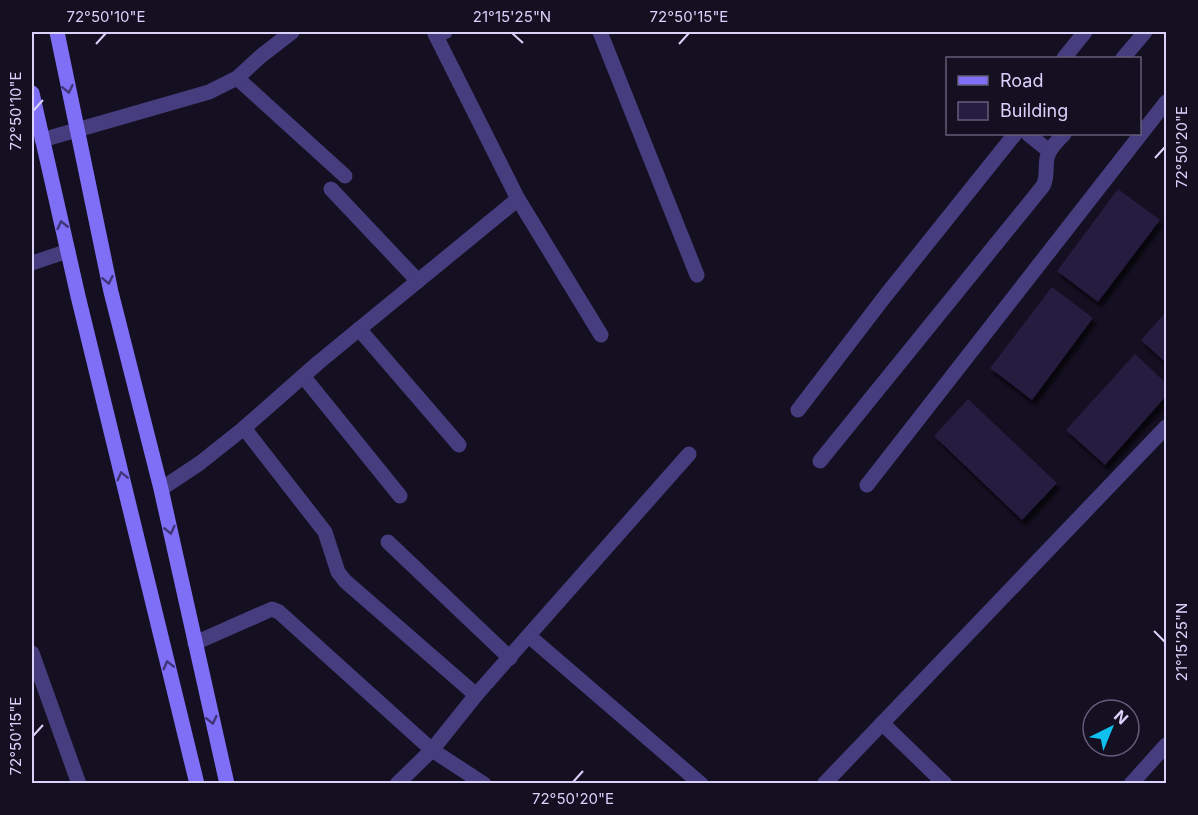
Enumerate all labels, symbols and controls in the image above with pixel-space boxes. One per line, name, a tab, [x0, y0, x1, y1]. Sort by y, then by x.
text: 72°50'10"E	[66, 7, 146, 26]
text: 21°15'25"N	[473, 7, 551, 26]
text: 72°50'15"E	[650, 7, 728, 26]
legend	[946, 57, 1141, 135]
text: Road	[1000, 70, 1043, 91]
text: 72°50'10"E	[6, 71, 25, 151]
one-way arrow	[61, 83, 74, 93]
text: Building	[1000, 100, 1068, 121]
text: 72°50'20"E	[1172, 106, 1191, 188]
one-way arrow	[57, 220, 70, 230]
one-way arrow	[101, 274, 114, 284]
one-way arrow	[116, 471, 129, 481]
one-way arrow	[163, 525, 176, 535]
text: 21°15'25"N	[1172, 603, 1191, 681]
one-way arrow	[162, 661, 175, 671]
text: 72°50'15"E	[6, 697, 25, 775]
north arrow	[1081, 698, 1141, 758]
text: N	[1110, 706, 1133, 729]
one-way arrow	[205, 715, 218, 725]
text: 72°50'20"E	[532, 789, 614, 808]

